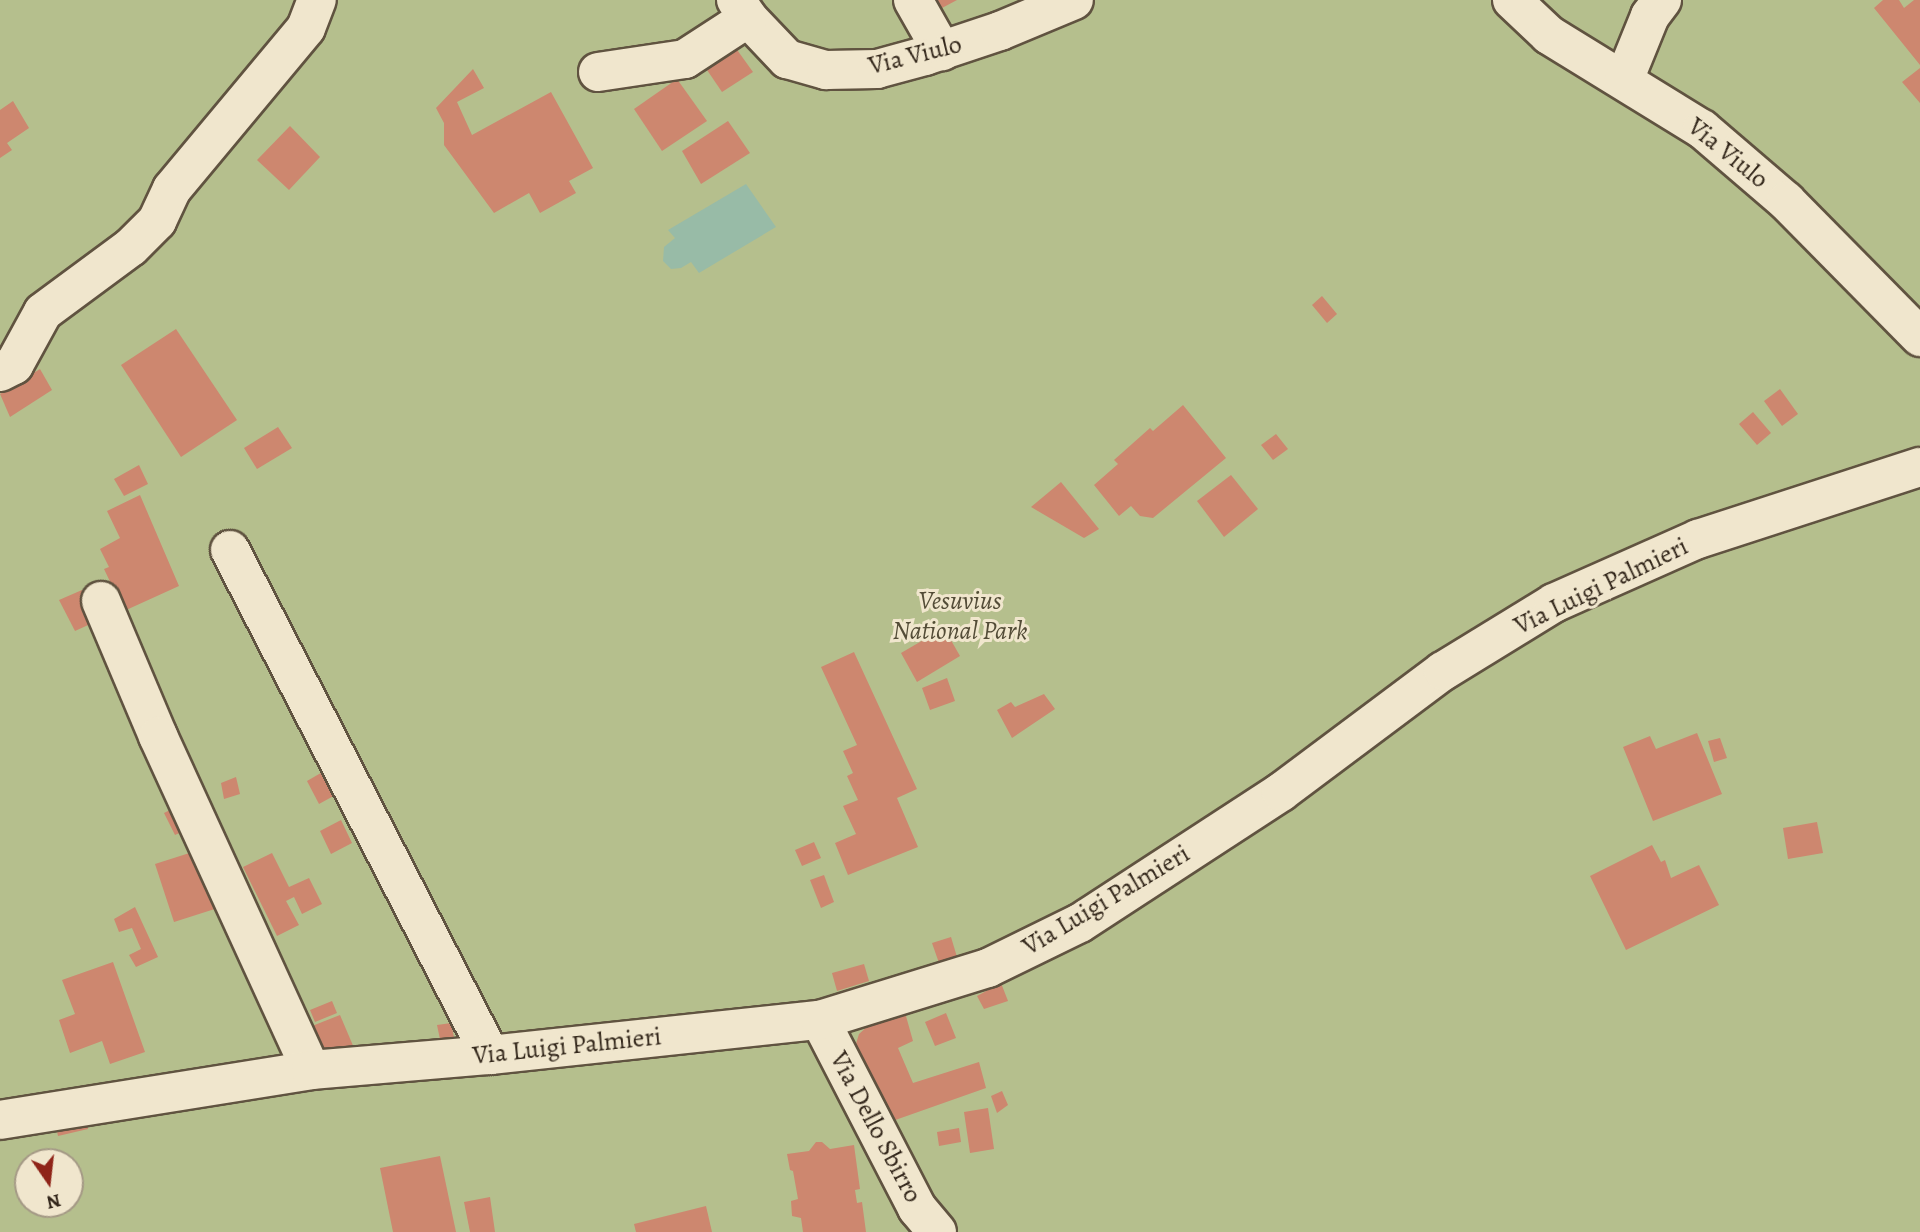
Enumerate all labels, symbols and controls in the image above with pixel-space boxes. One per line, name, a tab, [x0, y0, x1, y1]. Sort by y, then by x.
street label: Via Viulo	[865, 28, 965, 82]
street label: Via Viulo	[1681, 111, 1775, 195]
street label: Via Luigi Palmieri	[1509, 530, 1693, 642]
park label: Vesuvius National Park	[892, 585, 1028, 646]
street label: Via Luigi Palmieri	[1017, 838, 1195, 962]
street label: Via Luigi Palmieri	[471, 1021, 663, 1071]
street label: Via Dello Sbirro	[823, 1046, 929, 1208]
north arrow	[14, 1148, 84, 1218]
text: N	[44, 1187, 63, 1216]

